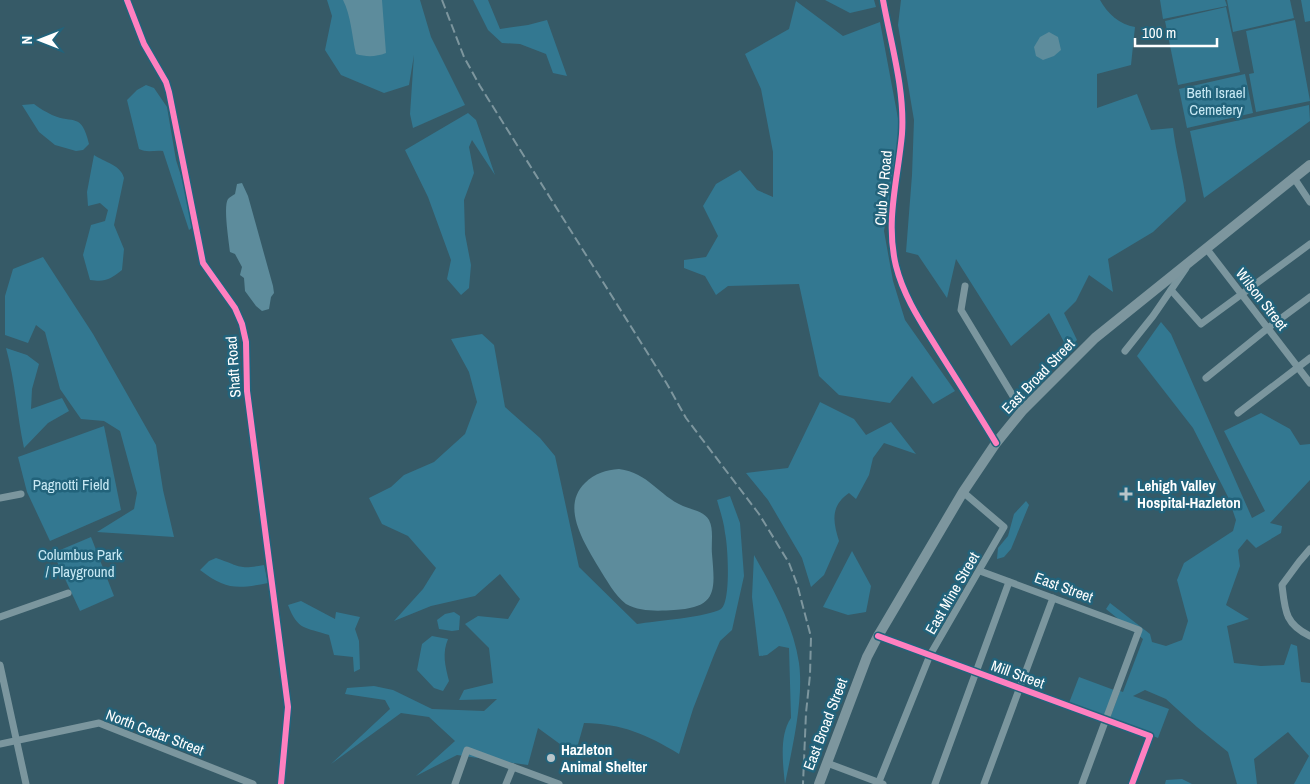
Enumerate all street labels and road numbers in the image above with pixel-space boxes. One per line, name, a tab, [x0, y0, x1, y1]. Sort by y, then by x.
street label: Club 40 Road	[869, 150, 897, 226]
street label: Wilson Street	[1231, 263, 1293, 335]
street label: East Broad Street	[997, 333, 1080, 418]
street label: Shaft Road	[220, 336, 246, 398]
street label: East Mine Street	[920, 548, 984, 638]
street label: East Street	[1032, 567, 1097, 607]
street label: Mill Street	[988, 655, 1048, 694]
street label: East Broad Street	[798, 674, 852, 773]
street label: North Cedar Street	[103, 704, 207, 761]

